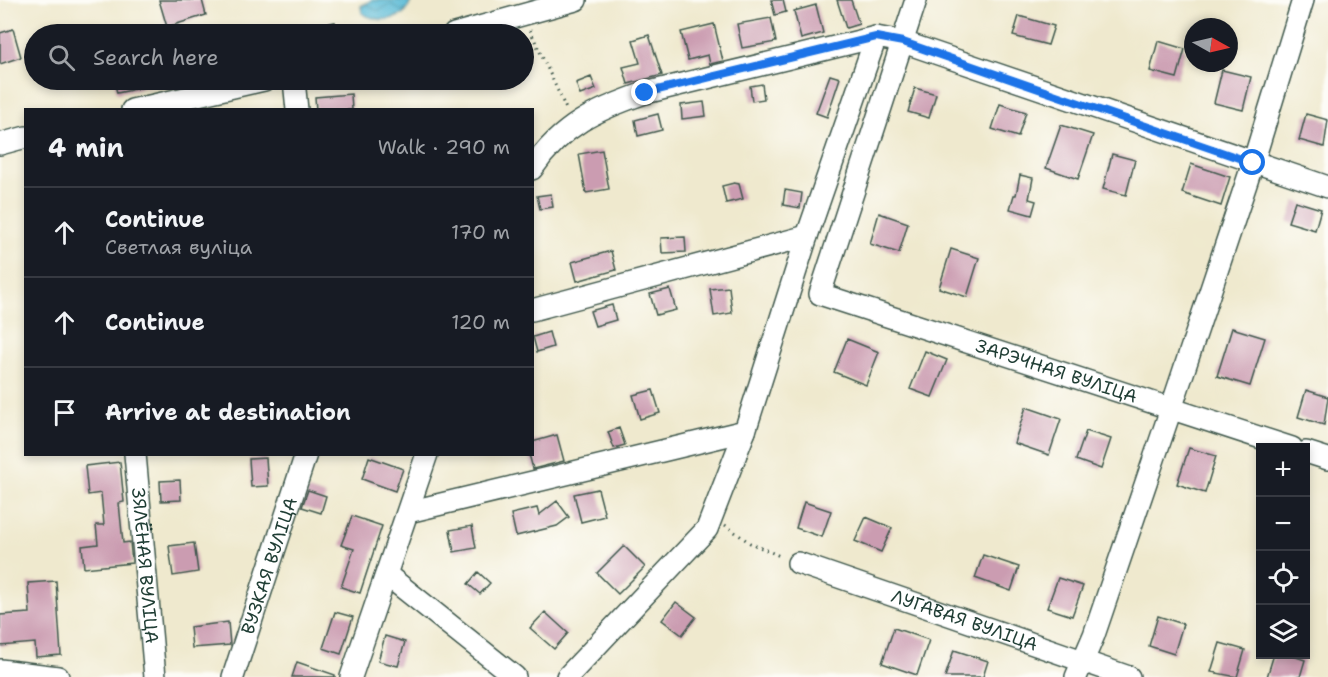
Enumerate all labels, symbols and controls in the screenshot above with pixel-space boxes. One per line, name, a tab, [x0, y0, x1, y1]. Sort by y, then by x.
north arrow	[1184, 18, 1238, 72]
search box	[24, 24, 534, 90]
icon: search	[45, 41, 78, 74]
text: Search here	[93, 43, 219, 72]
route end	[631, 79, 657, 105]
text: 4 min	[48, 130, 124, 165]
text: Walk · 290 m	[378, 134, 510, 160]
route start	[1239, 149, 1265, 175]
text: Continue	[105, 205, 205, 234]
icon: ahead	[48, 216, 81, 249]
text: 170 m	[451, 219, 510, 245]
text: Светлая вуліца	[105, 234, 252, 260]
icon: ahead	[48, 306, 81, 339]
text: Continue	[105, 308, 205, 337]
text: 120 m	[451, 309, 510, 335]
street label: ЗАРЭЧНАЯ ВУЛІЦА	[973, 334, 1140, 409]
icon: arrive	[48, 396, 81, 429]
text: Arrive at destination	[105, 398, 351, 427]
map controls	[1256, 443, 1310, 659]
button: +	[1256, 443, 1310, 497]
street label: ЗЯЛЁНАЯ ВУЛІЦА	[126, 487, 164, 645]
street label: ВУЗКАЯ ВУЛІЦА	[236, 494, 303, 637]
button: −	[1256, 497, 1310, 551]
button: locate	[1256, 551, 1310, 605]
street label: ЛУГАВАЯ ВУЛІЦА	[888, 584, 1041, 657]
button: layers	[1256, 605, 1310, 659]

